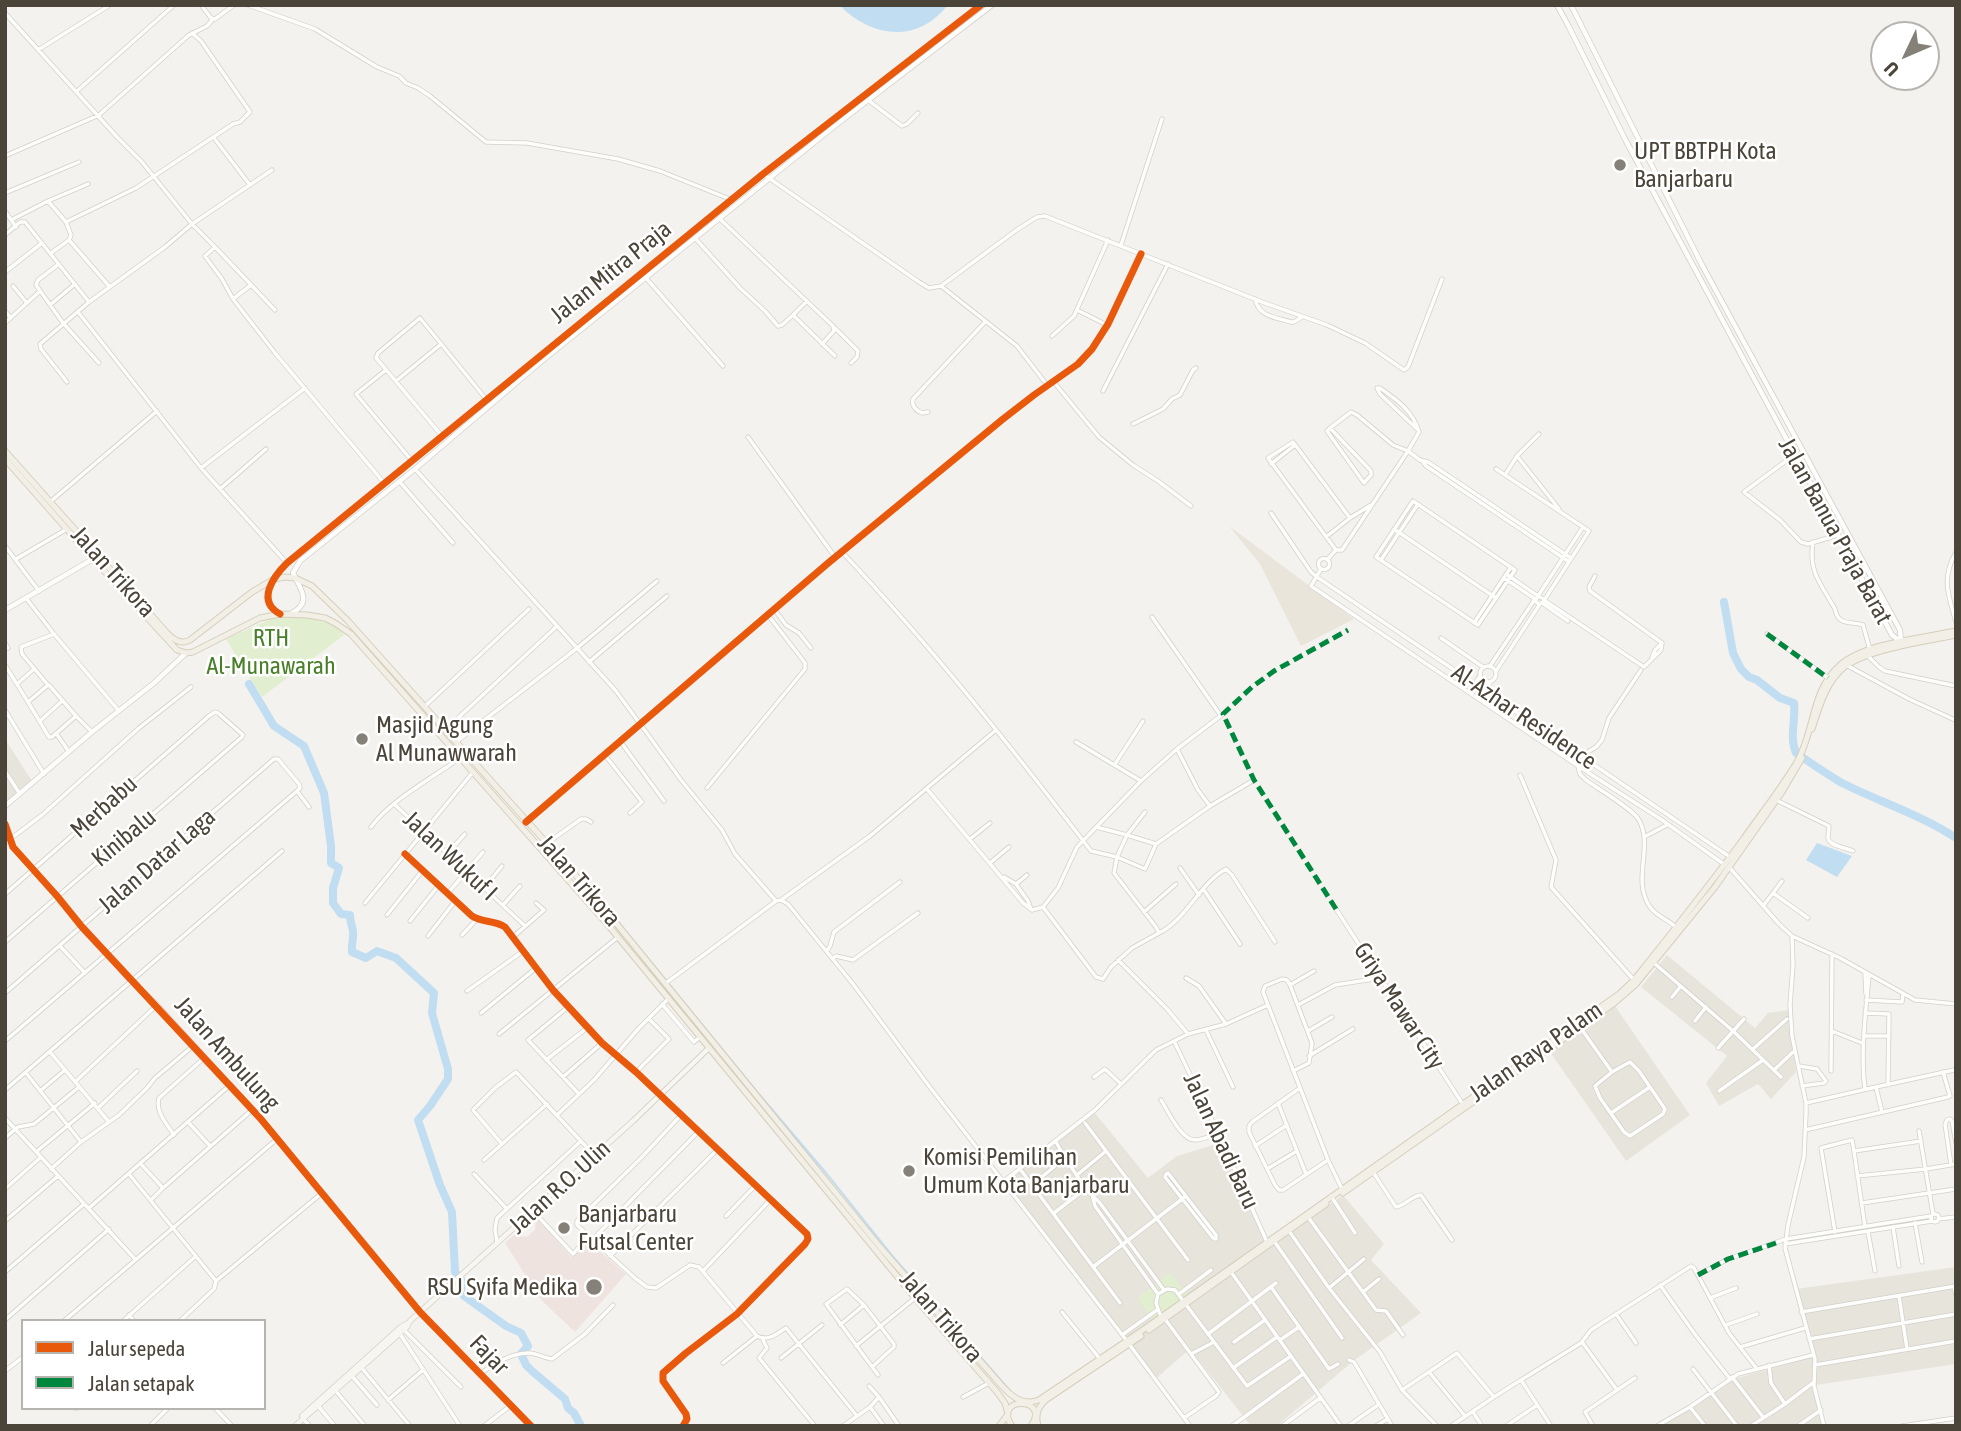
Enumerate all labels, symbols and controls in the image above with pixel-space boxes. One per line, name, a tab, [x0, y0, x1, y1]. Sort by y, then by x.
north arrow	[1870, 21, 1940, 91]
text: U	[1880, 58, 1903, 81]
place label: UPT BBTPH Kota Banjarbaru	[1634, 137, 1777, 193]
marker: UPT BBTPH Kota Banjarbaru	[1612, 157, 1628, 173]
street label: Jalan Mitra Praja	[545, 215, 677, 329]
street label: Jalan Banua Praja Barat	[1772, 433, 1898, 629]
street label: Jalan Trikora	[65, 521, 161, 623]
park label: RTH Al-Munawarah	[206, 624, 336, 680]
street label: Al-Azhar Residence	[1446, 658, 1602, 776]
place label: Masjid Agung Al Munawwarah	[376, 711, 517, 767]
marker: Masjid Agung Al Munawwarah	[354, 731, 370, 747]
street label: Merbabu	[65, 770, 143, 844]
street label: Jalan Datar Laga	[93, 802, 221, 920]
street label: Kinibalu	[86, 803, 162, 873]
street label: Jalan Wukuf I	[397, 805, 503, 907]
street label: Jalan Trikora	[531, 829, 627, 933]
street label: Griya Mawar City	[1347, 937, 1451, 1075]
street label: Jalan Ambulung	[168, 991, 286, 1117]
street label: Jalan Raya Palam	[1464, 996, 1608, 1108]
street label: Jalan Abadi Baru	[1177, 1068, 1265, 1214]
street label: Jalan R.O. Ulin	[503, 1134, 617, 1240]
place label: Komisi Pemilihan Umum Kota Banjarbaru	[923, 1143, 1130, 1199]
marker: Komisi Pemilihan Umum Kota Banjarbaru	[901, 1163, 917, 1179]
place label: Banjarbaru Futsal Center	[578, 1200, 693, 1256]
marker: Banjarbaru Futsal Center	[556, 1220, 572, 1236]
street label: Jalan Trikora	[893, 1265, 989, 1369]
place label: RSU Syifa Medika	[427, 1273, 578, 1301]
marker: RSU Syifa Medika	[584, 1277, 604, 1297]
legend	[21, 1319, 266, 1410]
street label: Fajar	[463, 1329, 515, 1381]
text: Jalur sepeda	[88, 1336, 185, 1360]
text: Jalan setapak	[88, 1371, 195, 1395]

